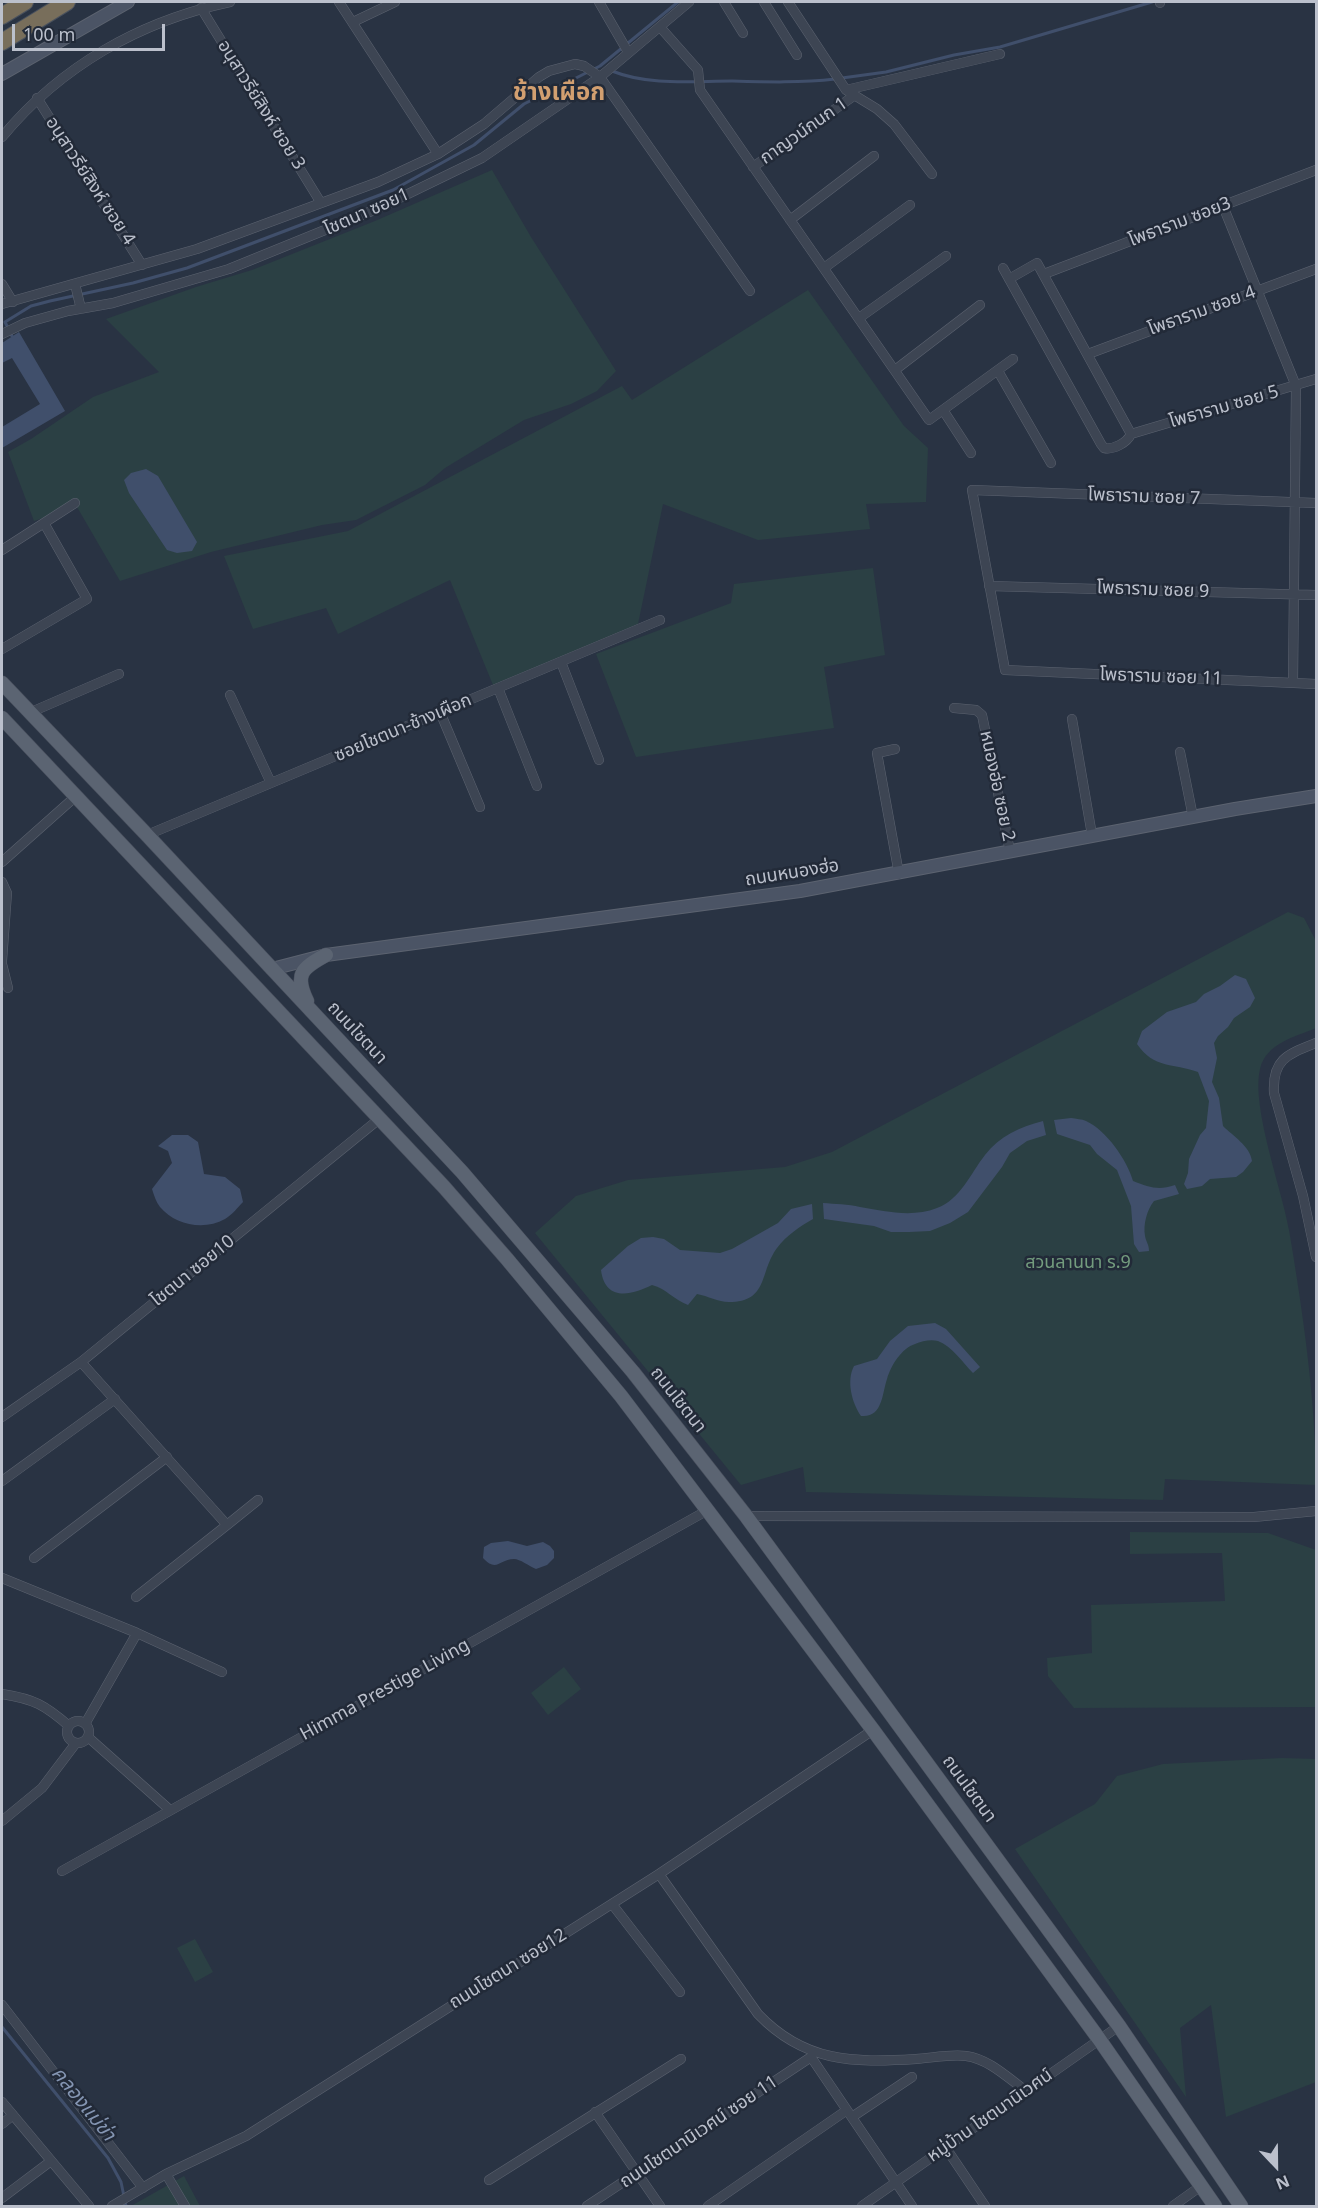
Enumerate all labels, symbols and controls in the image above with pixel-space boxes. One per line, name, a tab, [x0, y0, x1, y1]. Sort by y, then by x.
scale bar	[15, 12, 168, 50]
text: 100 m	[23, 22, 75, 46]
street label: อนุสาวรีย์สิงห์ ซอย 3	[212, 36, 310, 174]
district label: ช้างเผือก	[513, 79, 605, 107]
street label: กาญวน์กนก 1	[756, 93, 852, 169]
street label: อนุสาวรีย์สิงห์ ซอย 4	[40, 113, 140, 249]
street label: โชตนา ซอย1	[321, 184, 413, 240]
street label: โพธาราม ซอย3	[1126, 193, 1234, 251]
street label: โพธาราม ซอย 4	[1145, 282, 1259, 340]
street label: โพธาราม ซอย 5	[1167, 381, 1281, 433]
street label: โพธาราม ซอย 7	[1087, 484, 1201, 510]
street label: โพธาราม ซอย 9	[1096, 577, 1210, 603]
street label: โพธาราม ซอย 11	[1099, 664, 1223, 690]
street label: ซอยโชตนา-ช้างเผือก	[331, 689, 475, 767]
street label: หนองฮ่อ ซอย 2	[975, 729, 1019, 843]
street label: ถนนหนองฮ่อ	[743, 855, 841, 891]
street label: ถนนโชตนา	[323, 997, 391, 1069]
street label: โชตนา ซอย10	[147, 1231, 239, 1311]
park label: สวนลานนา ร.9	[1025, 1252, 1131, 1274]
street label: ถนนโชตนา	[646, 1363, 710, 1437]
street label: Himma Prestige Living	[297, 1634, 473, 1746]
street label: ถนนโชตนา	[937, 1751, 1001, 1827]
street label: ถนนโชตนา ซอย12	[445, 1924, 571, 2014]
water label: คลองแม่ข่า	[46, 2062, 120, 2146]
street label: หมู่บ้าน โชตนานิเวศน์	[923, 2065, 1057, 2167]
street label: ถนนโชตนานิเวศน์ ซอย 11	[616, 2071, 782, 2193]
north arrow	[1246, 2136, 1306, 2196]
text: N	[1273, 2170, 1293, 2195]

